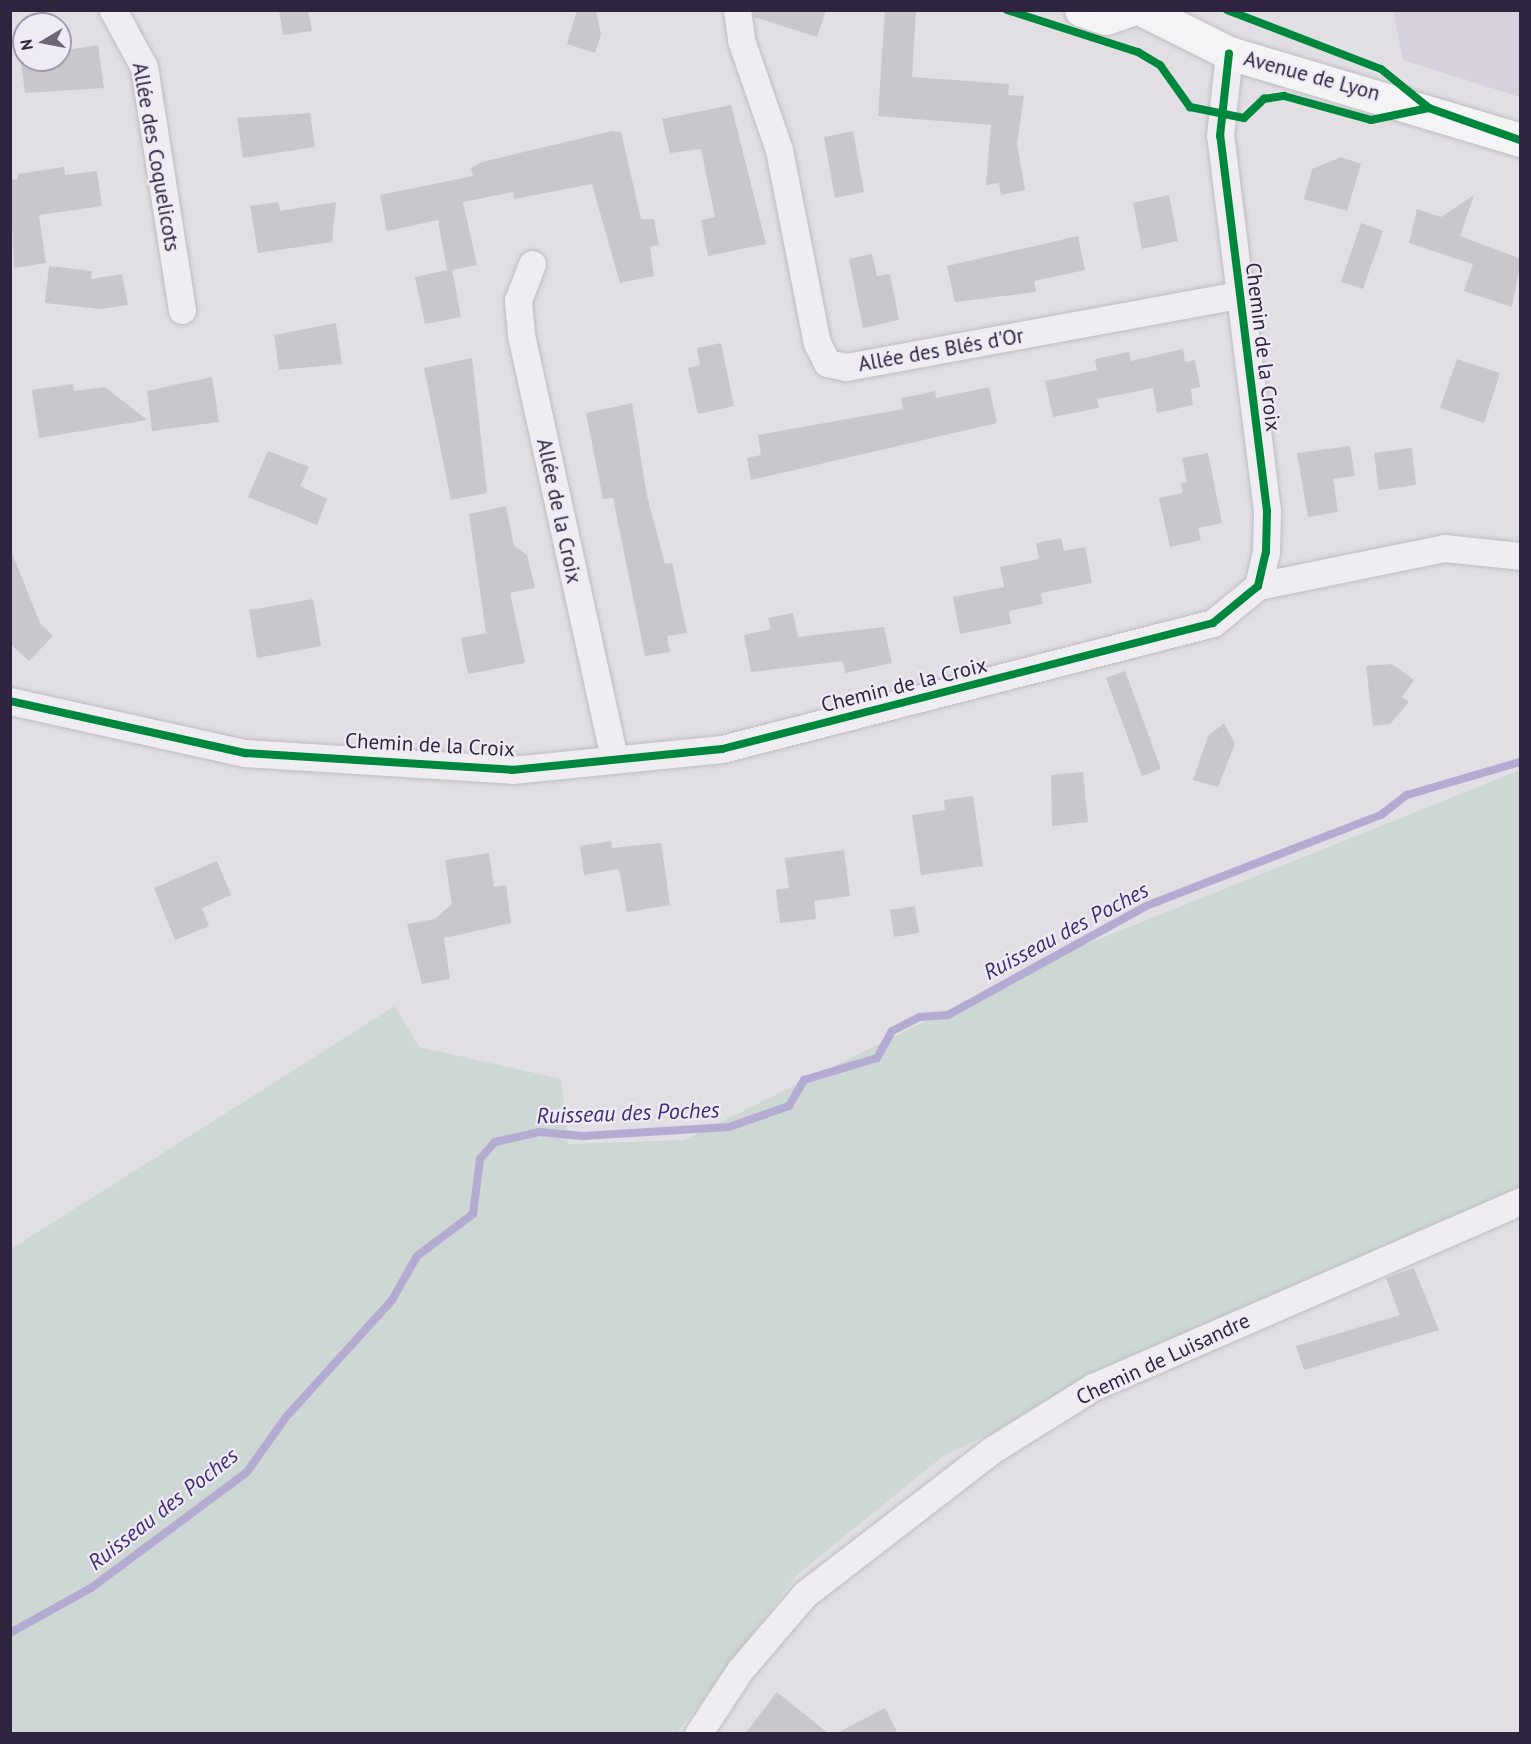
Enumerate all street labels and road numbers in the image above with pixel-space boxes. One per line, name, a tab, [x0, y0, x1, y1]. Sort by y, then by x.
street label: Avenue de Lyon	[1241, 46, 1383, 106]
street label: Allée des Coquelicots	[127, 61, 185, 253]
street label: Chemin de la Croix	[1240, 261, 1286, 433]
street label: Allée des Blés d'Or	[856, 323, 1026, 377]
street label: Allée de la Croix	[531, 436, 587, 586]
street label: Chemin de la Croix	[818, 652, 990, 718]
street label: Chemin de la Croix	[344, 728, 516, 762]
street label: Chemin de Luisandre	[1072, 1308, 1254, 1410]

